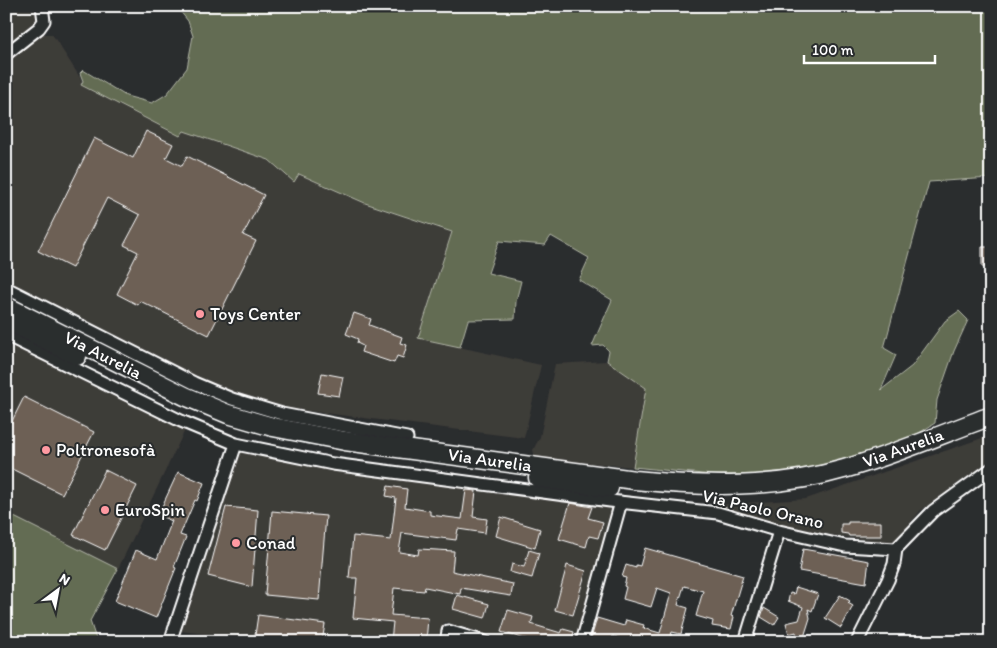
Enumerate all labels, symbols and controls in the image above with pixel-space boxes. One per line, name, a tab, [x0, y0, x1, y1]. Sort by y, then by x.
scale bar	[804, 32, 936, 64]
text: 100 m	[812, 41, 854, 59]
place label: Toys Center	[210, 303, 301, 325]
marker: Toys Center	[194, 308, 206, 320]
street label: Via Aurelia	[60, 326, 146, 384]
street label: Via Aurelia	[860, 423, 947, 473]
place label: Poltronesofà	[56, 439, 156, 461]
street label: Via Aurelia	[447, 443, 534, 477]
marker: Poltronesofà	[40, 444, 52, 456]
street label: Via Paolo Orano	[700, 484, 826, 534]
place label: EuroSpin	[115, 499, 185, 521]
marker: EuroSpin	[99, 504, 111, 516]
place label: Conad	[246, 532, 296, 554]
marker: Conad	[230, 537, 242, 549]
north arrow	[32, 566, 82, 616]
text: N	[56, 570, 73, 589]

